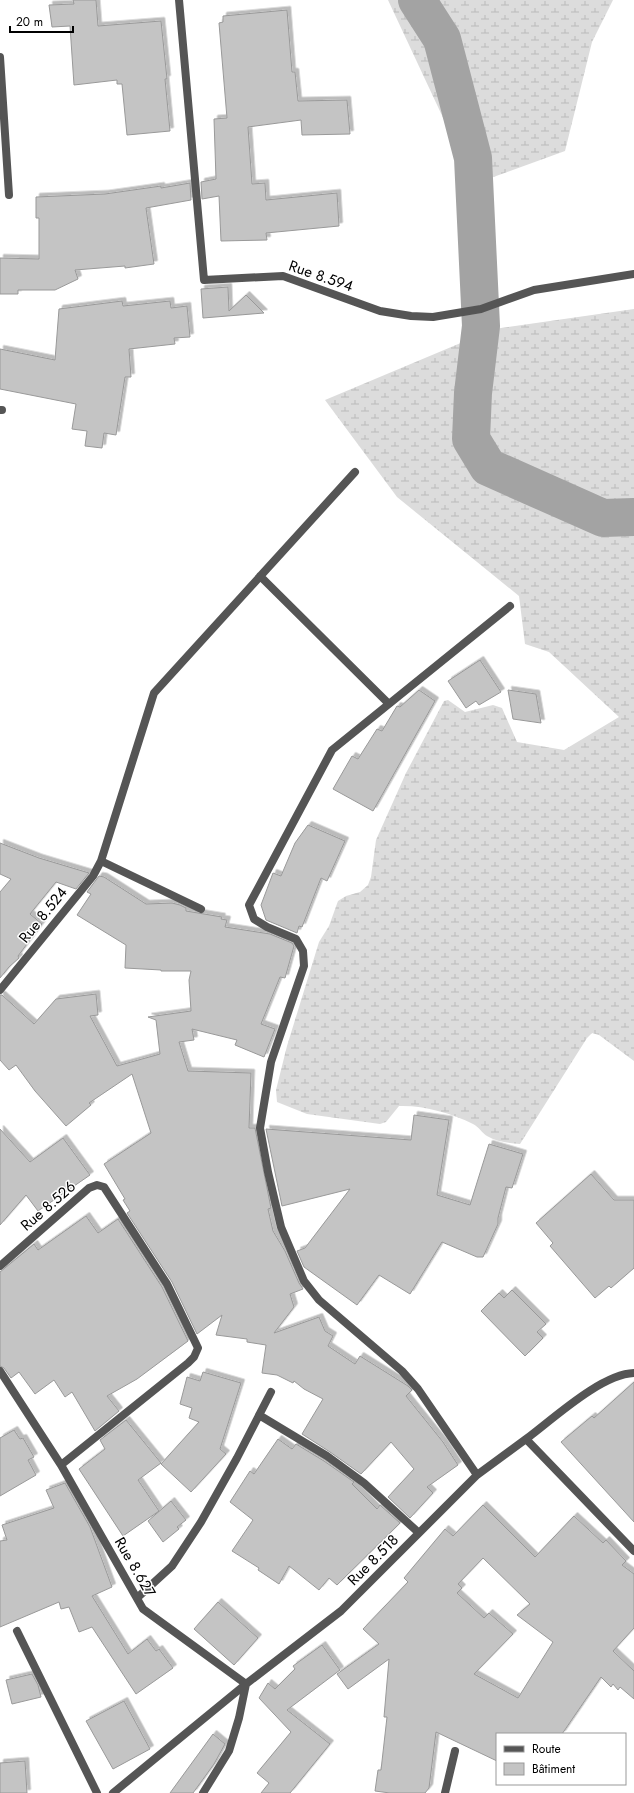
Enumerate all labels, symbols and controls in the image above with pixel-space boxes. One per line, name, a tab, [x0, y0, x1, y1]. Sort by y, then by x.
scale bar	[10, 8, 73, 34]
text: 20 m	[16, 13, 43, 31]
street label: Rue 8.594	[286, 255, 356, 297]
street label: Rue 8.524	[13, 882, 73, 948]
street label: Rue 8.526	[16, 1176, 80, 1236]
street label: Rue 8.518	[342, 1529, 404, 1591]
street label: Rue 8.627	[109, 1533, 161, 1601]
legend	[496, 1733, 626, 1785]
text: Route	[532, 1740, 561, 1758]
text: Bâtiment	[532, 1760, 575, 1778]

